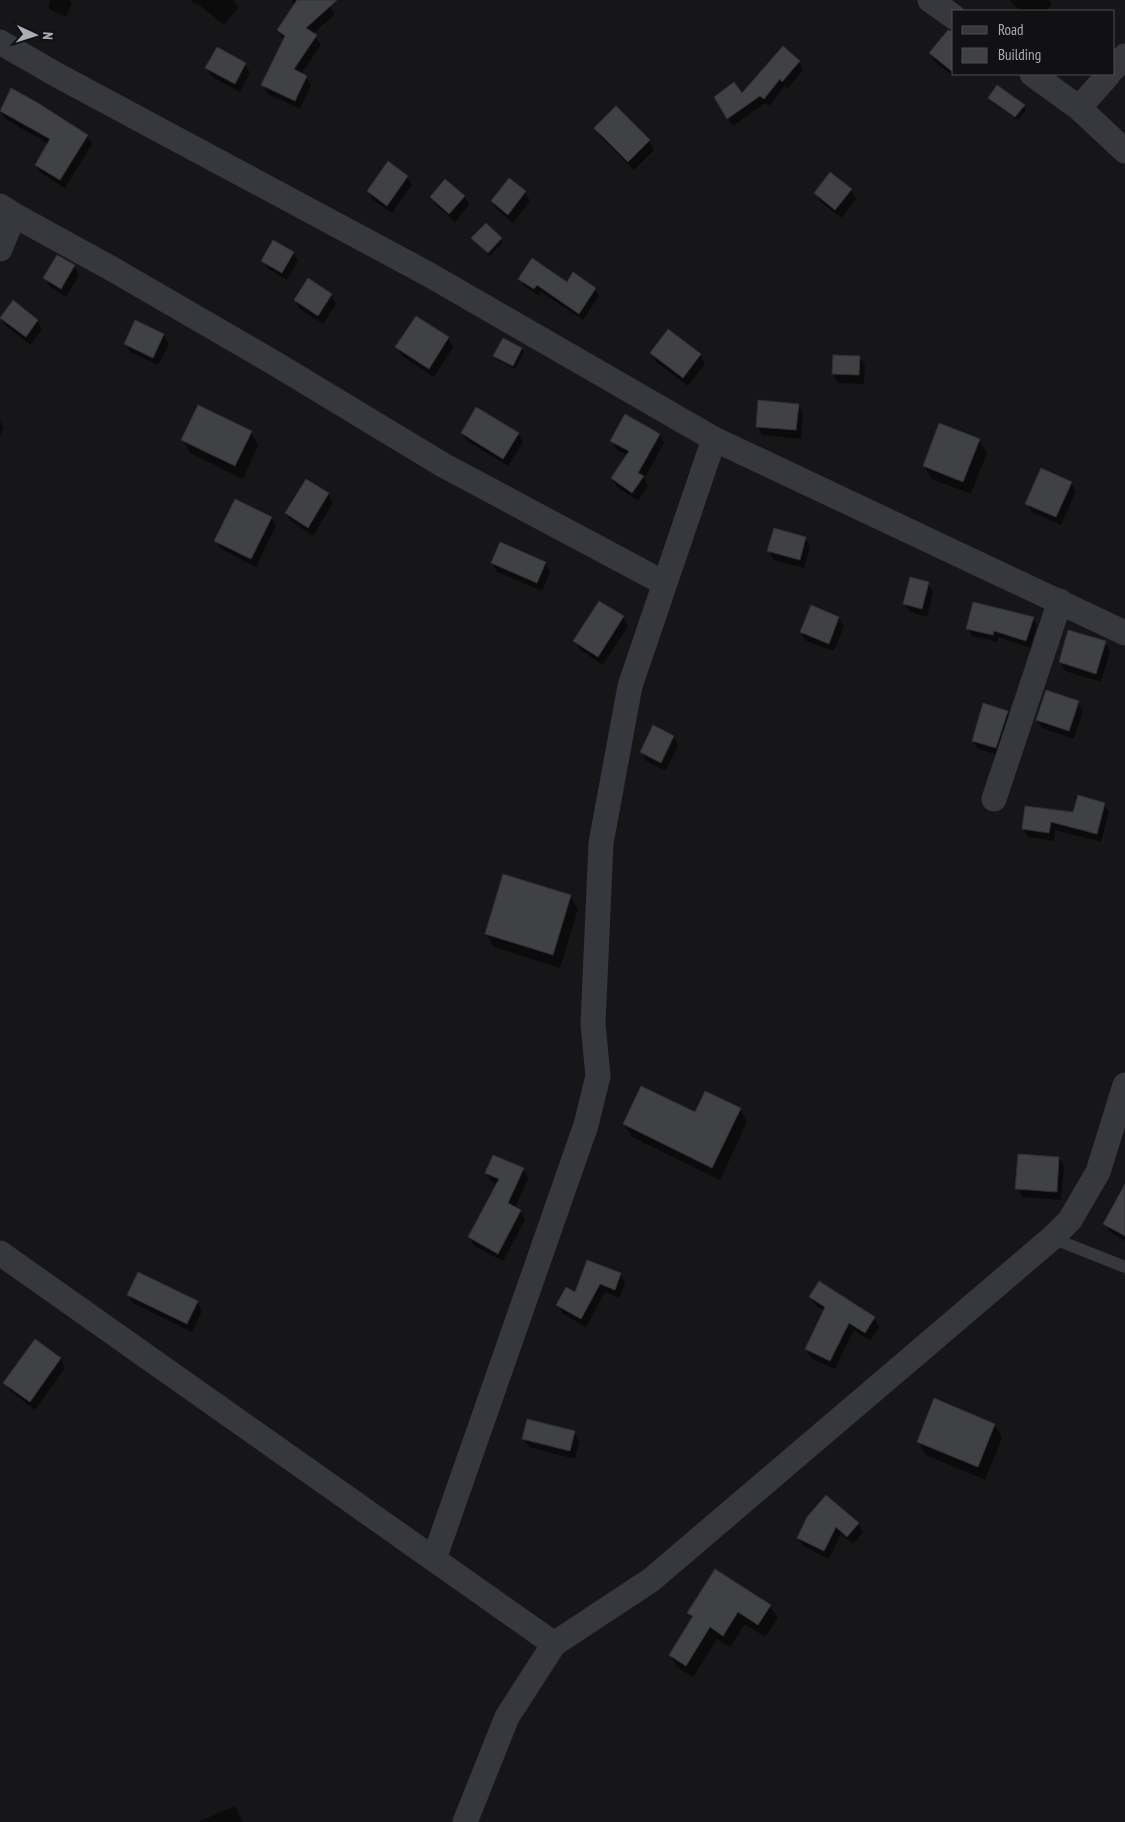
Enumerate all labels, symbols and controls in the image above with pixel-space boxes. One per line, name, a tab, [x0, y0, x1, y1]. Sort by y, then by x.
north arrow	[10, 10, 60, 60]
legend	[952, 10, 1115, 75]
text: Road	[998, 20, 1024, 39]
text: N	[39, 32, 57, 40]
text: Building	[998, 45, 1041, 64]

